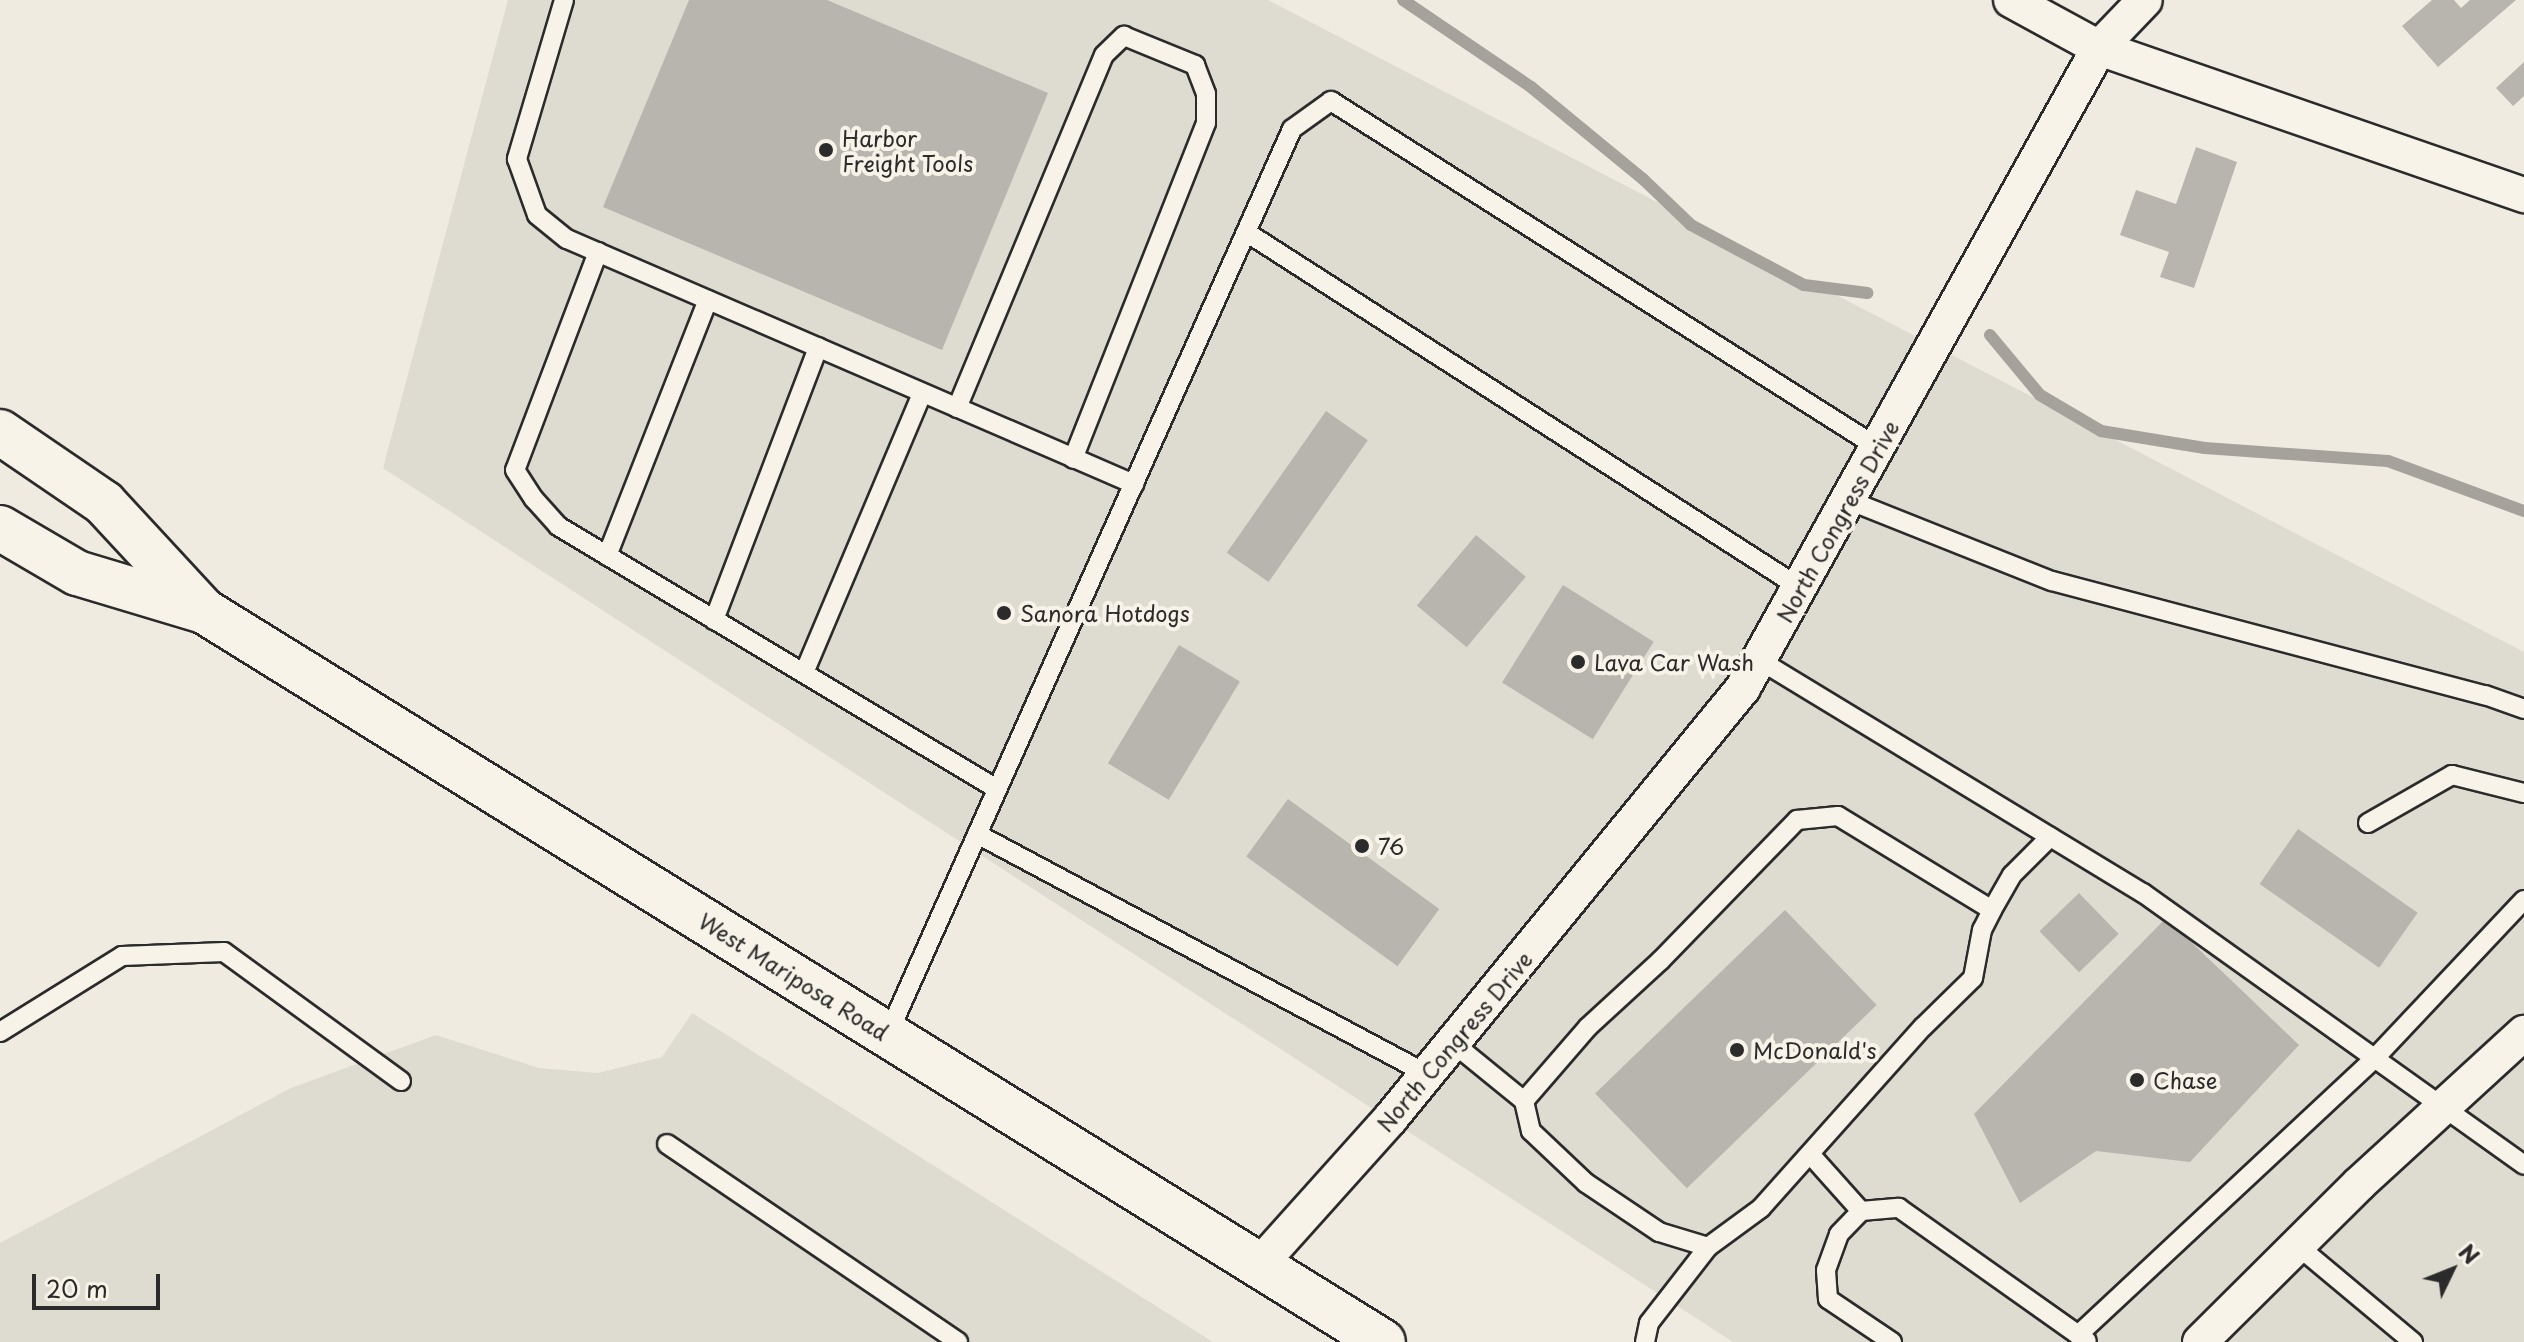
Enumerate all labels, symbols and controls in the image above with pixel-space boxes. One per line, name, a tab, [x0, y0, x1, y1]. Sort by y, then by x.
place label: Harbor Freight Tools	[842, 124, 974, 176]
marker: Harbor Freight Tools	[817, 141, 835, 159]
street label: North Congress Drive	[1770, 414, 1904, 628]
place label: Sanora Hotdogs	[1020, 600, 1188, 626]
marker: Sanora Hotdogs	[995, 604, 1013, 622]
place label: Lava Car Wash	[1594, 649, 1754, 675]
marker: Lava Car Wash	[1569, 653, 1587, 671]
place label: 76	[1378, 833, 1404, 859]
marker: 76	[1353, 837, 1371, 855]
street label: West Mariposa Road	[695, 907, 893, 1045]
street label: North Congress Drive	[1370, 945, 1538, 1137]
place label: McDonald's	[1753, 1037, 1876, 1063]
marker: McDonald's	[1728, 1041, 1746, 1059]
place label: Chase	[2153, 1067, 2217, 1093]
marker: Chase	[2128, 1071, 2146, 1089]
north arrow	[2412, 1230, 2492, 1310]
text: N	[2452, 1236, 2488, 1271]
scale bar	[36, 1258, 164, 1308]
text: 20 m	[46, 1270, 108, 1306]

